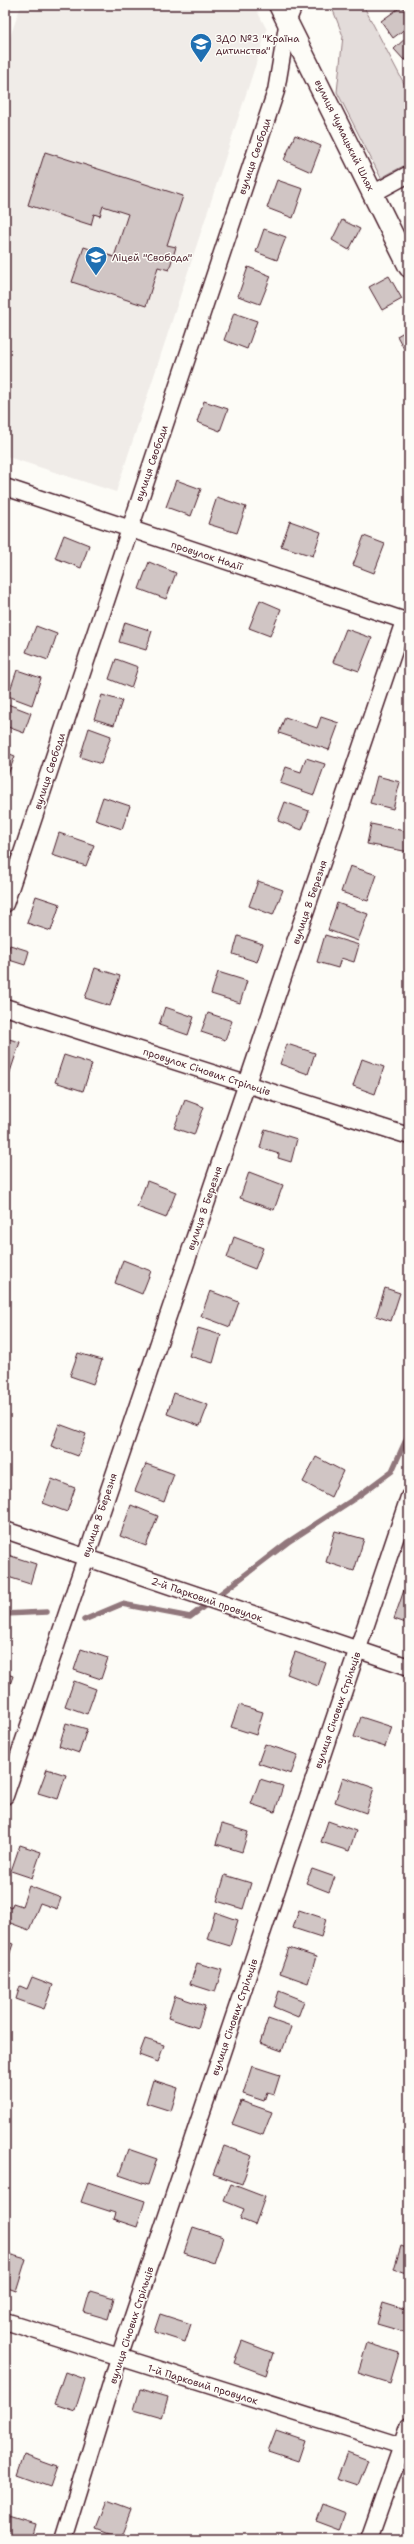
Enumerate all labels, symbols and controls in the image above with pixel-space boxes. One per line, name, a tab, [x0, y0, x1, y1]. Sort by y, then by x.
school or university icon: ЗДО №3 "Країна дитинства"	[188, 31, 214, 64]
place label: ЗДО №3 "Країна дитинства"	[216, 32, 300, 57]
street label: вулиця Чумацький Шлях	[312, 77, 377, 193]
street label: вулиця Свободи	[235, 116, 274, 196]
school or university icon: Ліцей "Свобода"	[83, 244, 109, 277]
place label: Ліцей "Свобода"	[112, 251, 192, 264]
street label: вулиця Свободи	[132, 423, 171, 503]
street label: провулок Надії	[169, 538, 245, 574]
street label: вулиця Свободи	[31, 731, 68, 811]
street label: вулиця 8 Березня	[289, 858, 330, 946]
street label: провулок Січових Стрільців	[142, 1045, 272, 1098]
street label: вулиця 8 Березня	[184, 1164, 225, 1252]
street label: вулиця 8 Березня	[79, 1471, 120, 1559]
street label: 2-й Парковий провулок	[149, 1574, 265, 1625]
street label: вулиця Січових Стрільців	[311, 1650, 364, 1770]
street label: вулиця Січових Стрільців	[208, 1957, 261, 2077]
street label: вулиця Січових Стрільців	[106, 2265, 157, 2385]
street label: 1-й Парковий провулок	[146, 2362, 260, 2408]

